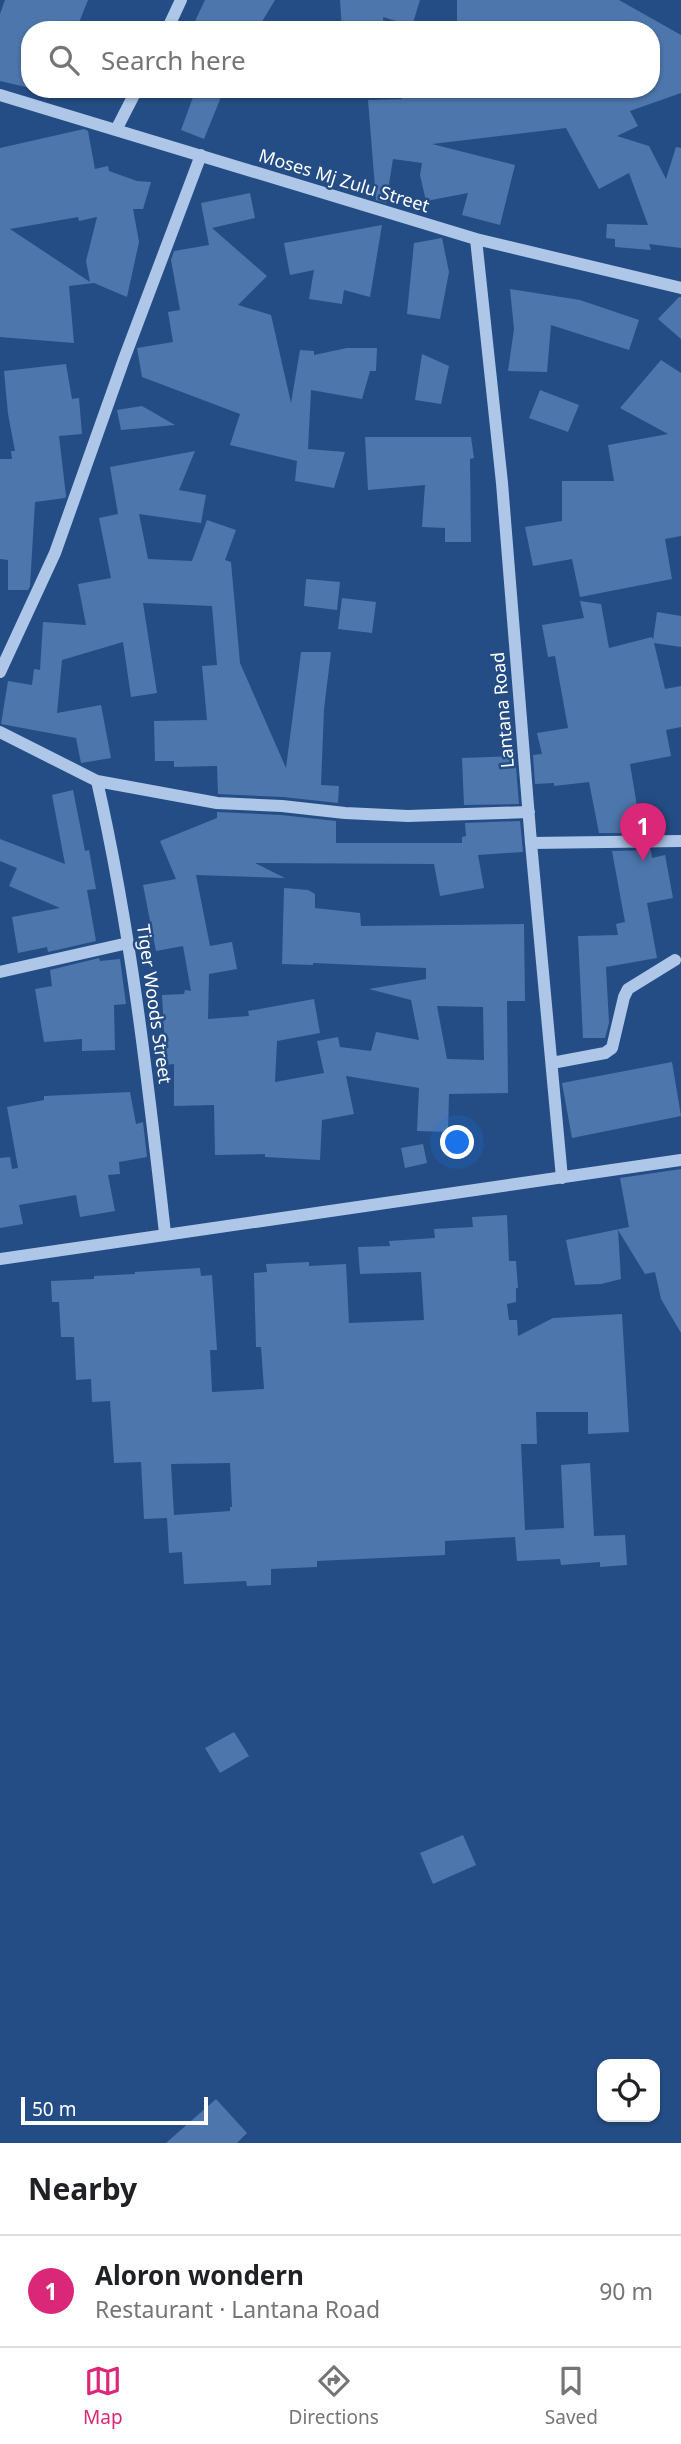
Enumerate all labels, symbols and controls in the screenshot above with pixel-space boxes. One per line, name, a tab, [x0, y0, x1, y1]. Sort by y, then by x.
search box	[21, 21, 660, 98]
icon: search	[45, 41, 83, 79]
text: Search here	[101, 42, 246, 78]
street label: Moses Mj Zulu Street	[256, 143, 433, 218]
street label: Lantana Road	[485, 651, 519, 769]
pin: 1	[620, 803, 666, 861]
street label: Tiger Woods Street	[132, 923, 178, 1086]
your location	[440, 1125, 474, 1159]
map controls	[597, 2059, 660, 2122]
button: locate	[597, 2059, 660, 2122]
scale bar	[21, 2094, 208, 2126]
text: 50 m	[32, 2096, 76, 2122]
text: Nearby	[28, 2168, 137, 2209]
text: Aloron wondern	[95, 2257, 304, 2293]
text: 1	[44, 2275, 58, 2307]
text: 90 m	[599, 2275, 653, 2307]
text: Restaurant · Lantana Road	[95, 2293, 380, 2325]
tab: Map	[83, 2362, 123, 2430]
tab: Directions	[289, 2362, 379, 2430]
tab: Saved	[545, 2362, 598, 2430]

